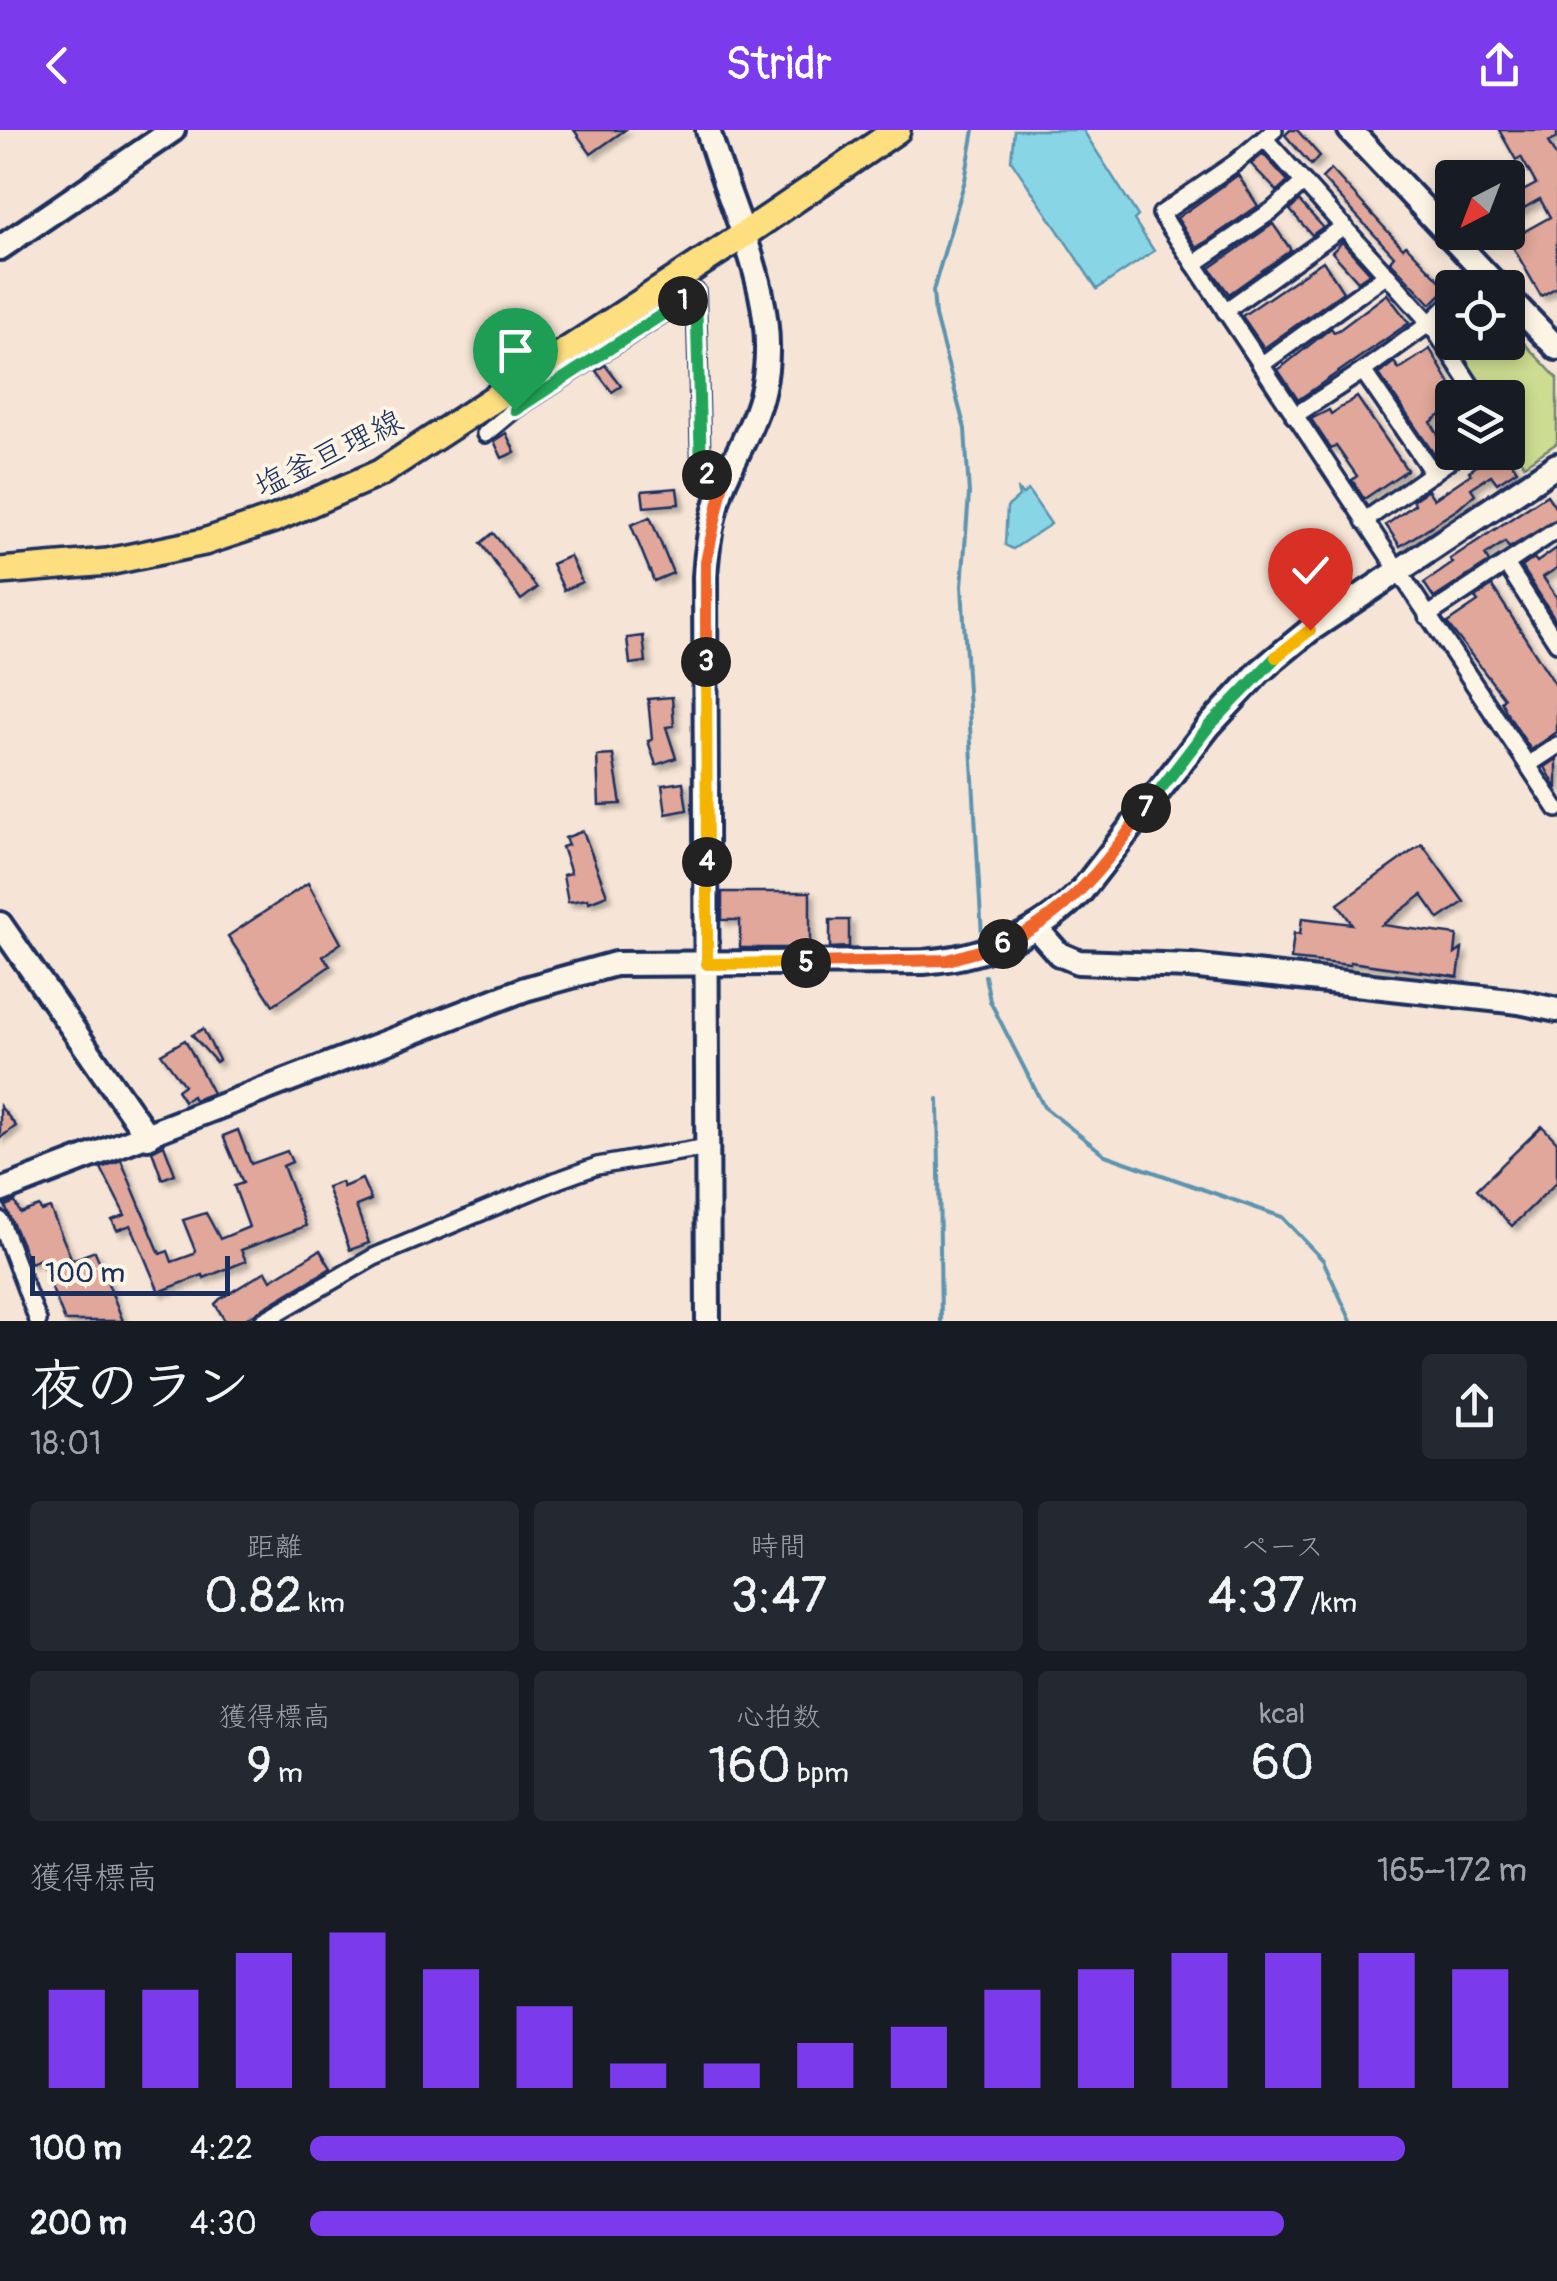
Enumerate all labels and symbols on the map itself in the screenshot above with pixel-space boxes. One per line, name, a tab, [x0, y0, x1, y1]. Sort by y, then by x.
north arrow	[1435, 160, 1525, 250]
pin: 1	[658, 276, 708, 326]
pin	[473, 308, 558, 411]
street label: 塩釜亘理線	[248, 401, 410, 507]
pin: 2	[682, 450, 732, 500]
pin	[1268, 528, 1353, 631]
pin: 3	[681, 637, 731, 687]
pin: 7	[1121, 783, 1171, 833]
pin: 4	[682, 837, 732, 887]
pin: 6	[978, 919, 1028, 969]
pin: 5	[781, 938, 831, 988]
scale bar	[30, 1251, 230, 1296]

